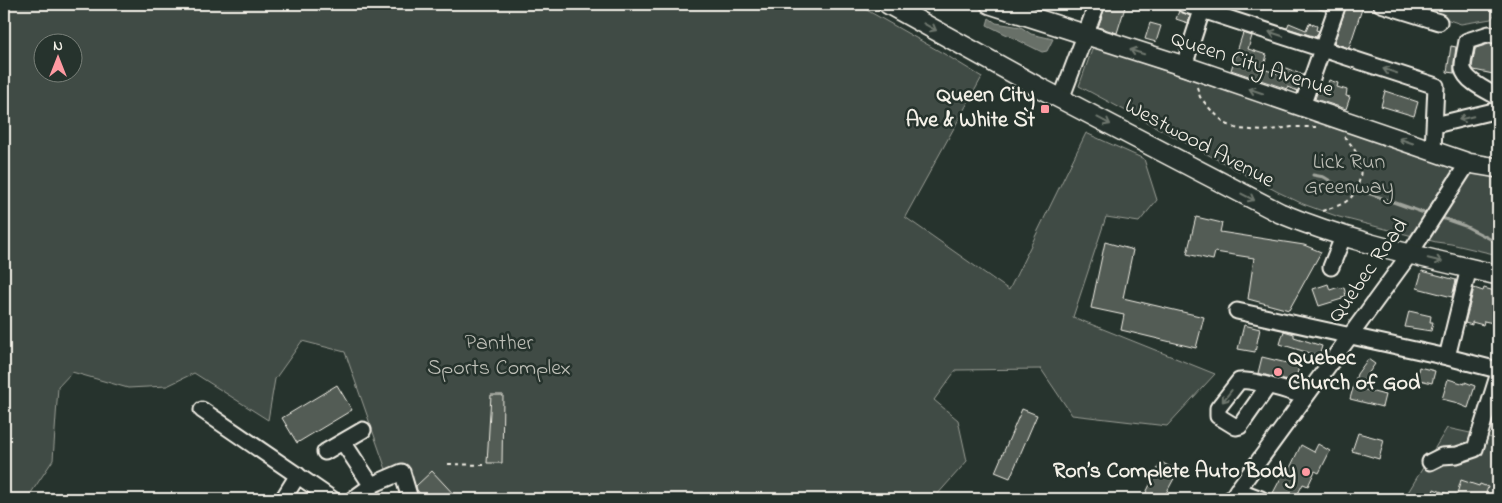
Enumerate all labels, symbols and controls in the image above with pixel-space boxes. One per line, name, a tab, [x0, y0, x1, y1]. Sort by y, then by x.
one-way arrow	[923, 22, 938, 32]
street label: Queen City Avenue	[1166, 24, 1338, 107]
one-way arrow	[1268, 29, 1284, 38]
north arrow	[32, 32, 82, 82]
text: N	[53, 36, 63, 57]
one-way arrow	[1129, 46, 1145, 56]
one-way arrow	[1382, 65, 1398, 75]
place label: Queen City Ave & White St	[906, 80, 1036, 137]
one-way arrow	[1248, 85, 1264, 95]
street label: Westwood Avenue	[1118, 91, 1280, 197]
marker: Queen City Ave & White St	[1039, 103, 1051, 115]
one-way arrow	[1459, 114, 1475, 123]
one-way arrow	[1097, 116, 1112, 126]
one-way arrow	[1399, 136, 1414, 145]
park label: Lick Run Greenway	[1304, 147, 1394, 205]
one-way arrow	[1240, 193, 1255, 202]
street label: Quebec Road	[1321, 212, 1417, 330]
one-way arrow	[1426, 256, 1442, 265]
park label: Panther Sports Complex	[427, 328, 571, 385]
place label: Quebec Church of God	[1288, 343, 1421, 400]
marker: Quebec Church of God	[1272, 366, 1284, 378]
one-way arrow	[1222, 389, 1233, 402]
place label: Ron’s Complete Auto Body	[1053, 456, 1296, 489]
marker: Ron’s Complete Auto Body	[1300, 466, 1312, 478]

